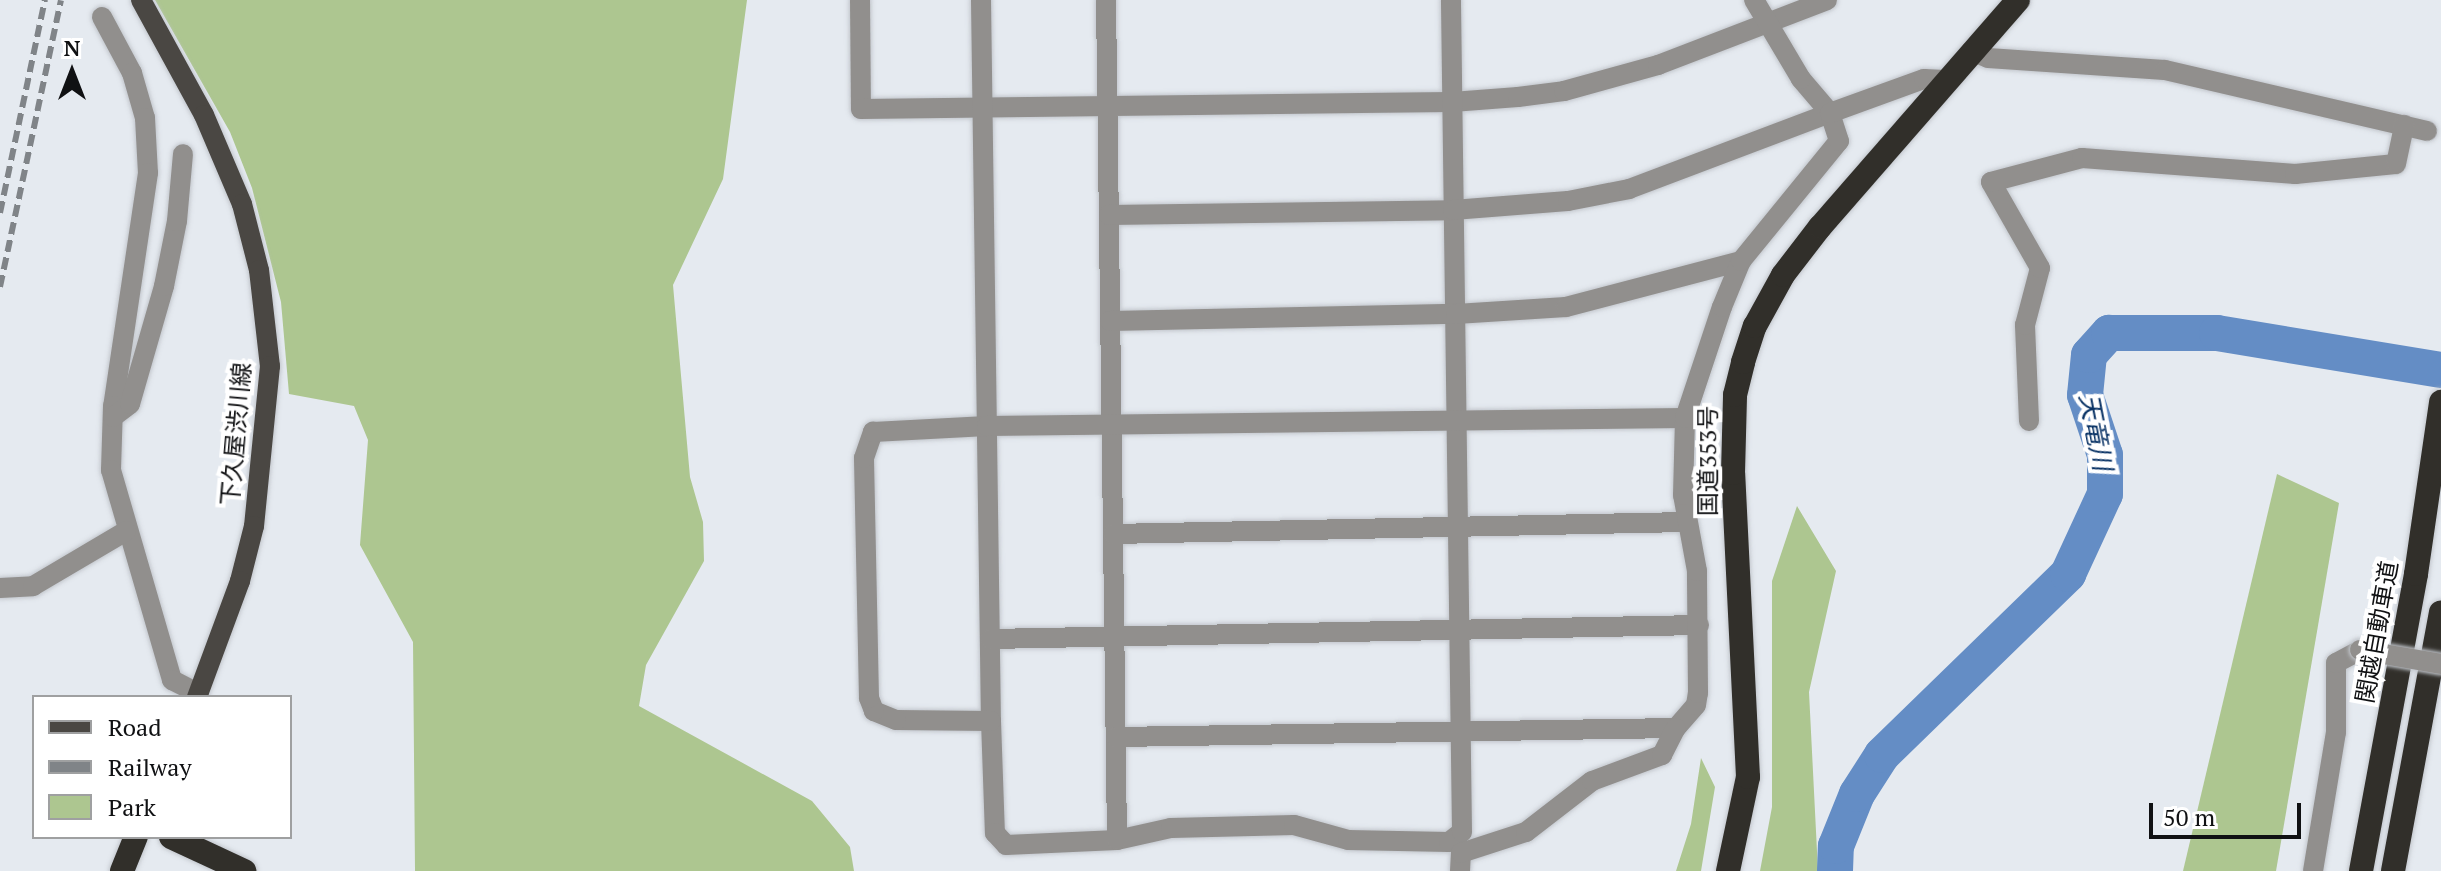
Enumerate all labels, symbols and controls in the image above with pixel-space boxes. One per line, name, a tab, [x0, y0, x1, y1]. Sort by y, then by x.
north arrow	[32, 32, 112, 112]
text: N	[64, 33, 80, 62]
street label: 下久屋渋川線	[215, 361, 257, 507]
water label: 天竜川	[2073, 391, 2119, 473]
street label: 国道353号	[1694, 406, 1722, 516]
street label: 関越自動車道	[2350, 559, 2404, 705]
legend	[32, 695, 292, 839]
text: Road	[108, 711, 162, 743]
text: Railway	[108, 751, 192, 783]
scale bar	[2153, 787, 2305, 837]
text: Park	[108, 791, 156, 823]
text: 50 m	[2163, 801, 2215, 833]

